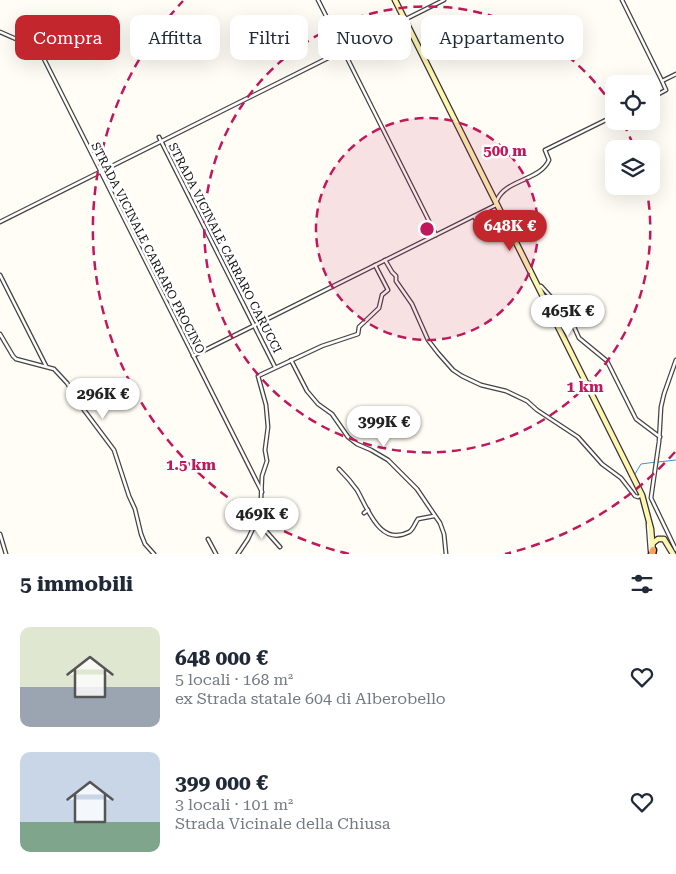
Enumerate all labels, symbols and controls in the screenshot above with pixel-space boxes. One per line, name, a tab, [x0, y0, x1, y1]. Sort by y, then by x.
chip: Compra	[15, 15, 120, 60]
chip: Affitta	[130, 15, 220, 60]
chip: Filtri	[230, 15, 308, 60]
chip: Nuovo	[318, 15, 411, 60]
chip: Appartamento	[421, 15, 583, 60]
map controls	[605, 75, 660, 195]
button: locate	[605, 75, 660, 130]
street label: STRADA VICINALE CARRARO PROCINO	[88, 140, 208, 356]
button: layers	[605, 140, 660, 195]
street label: STRADA VICINALE CARRARO CARUCCI	[166, 141, 284, 355]
text: 500 m	[483, 142, 527, 160]
pin: 648K €	[469, 210, 551, 252]
text: 648K €	[484, 216, 536, 235]
centre of rings	[418, 220, 436, 238]
pin: 465K €	[527, 294, 609, 337]
text: 465K €	[542, 301, 594, 320]
pin: 296K €	[62, 378, 144, 420]
text: 1 km	[566, 378, 604, 396]
text: 296K €	[77, 384, 129, 403]
pin: 399K €	[343, 406, 425, 448]
text: 399K €	[358, 412, 410, 431]
text: 1.5 km	[166, 456, 217, 474]
pin: 469K €	[221, 498, 303, 540]
text: 469K €	[236, 504, 288, 523]
icon: filters	[628, 570, 656, 598]
text: 5 immobili	[20, 572, 133, 596]
text: 648 000 €	[175, 646, 268, 670]
icon: home	[60, 647, 120, 707]
icon: heart	[628, 663, 656, 691]
text: 5 locali · 168 m²	[175, 670, 293, 689]
text: ex Strada statale 604 di Alberobello	[175, 689, 446, 708]
text: 399 000 €	[175, 771, 268, 795]
icon: home	[60, 772, 120, 832]
icon: heart	[628, 788, 656, 816]
text: 3 locali · 101 m²	[175, 795, 293, 814]
text: Strada Vicinale della Chiusa	[175, 814, 390, 833]

